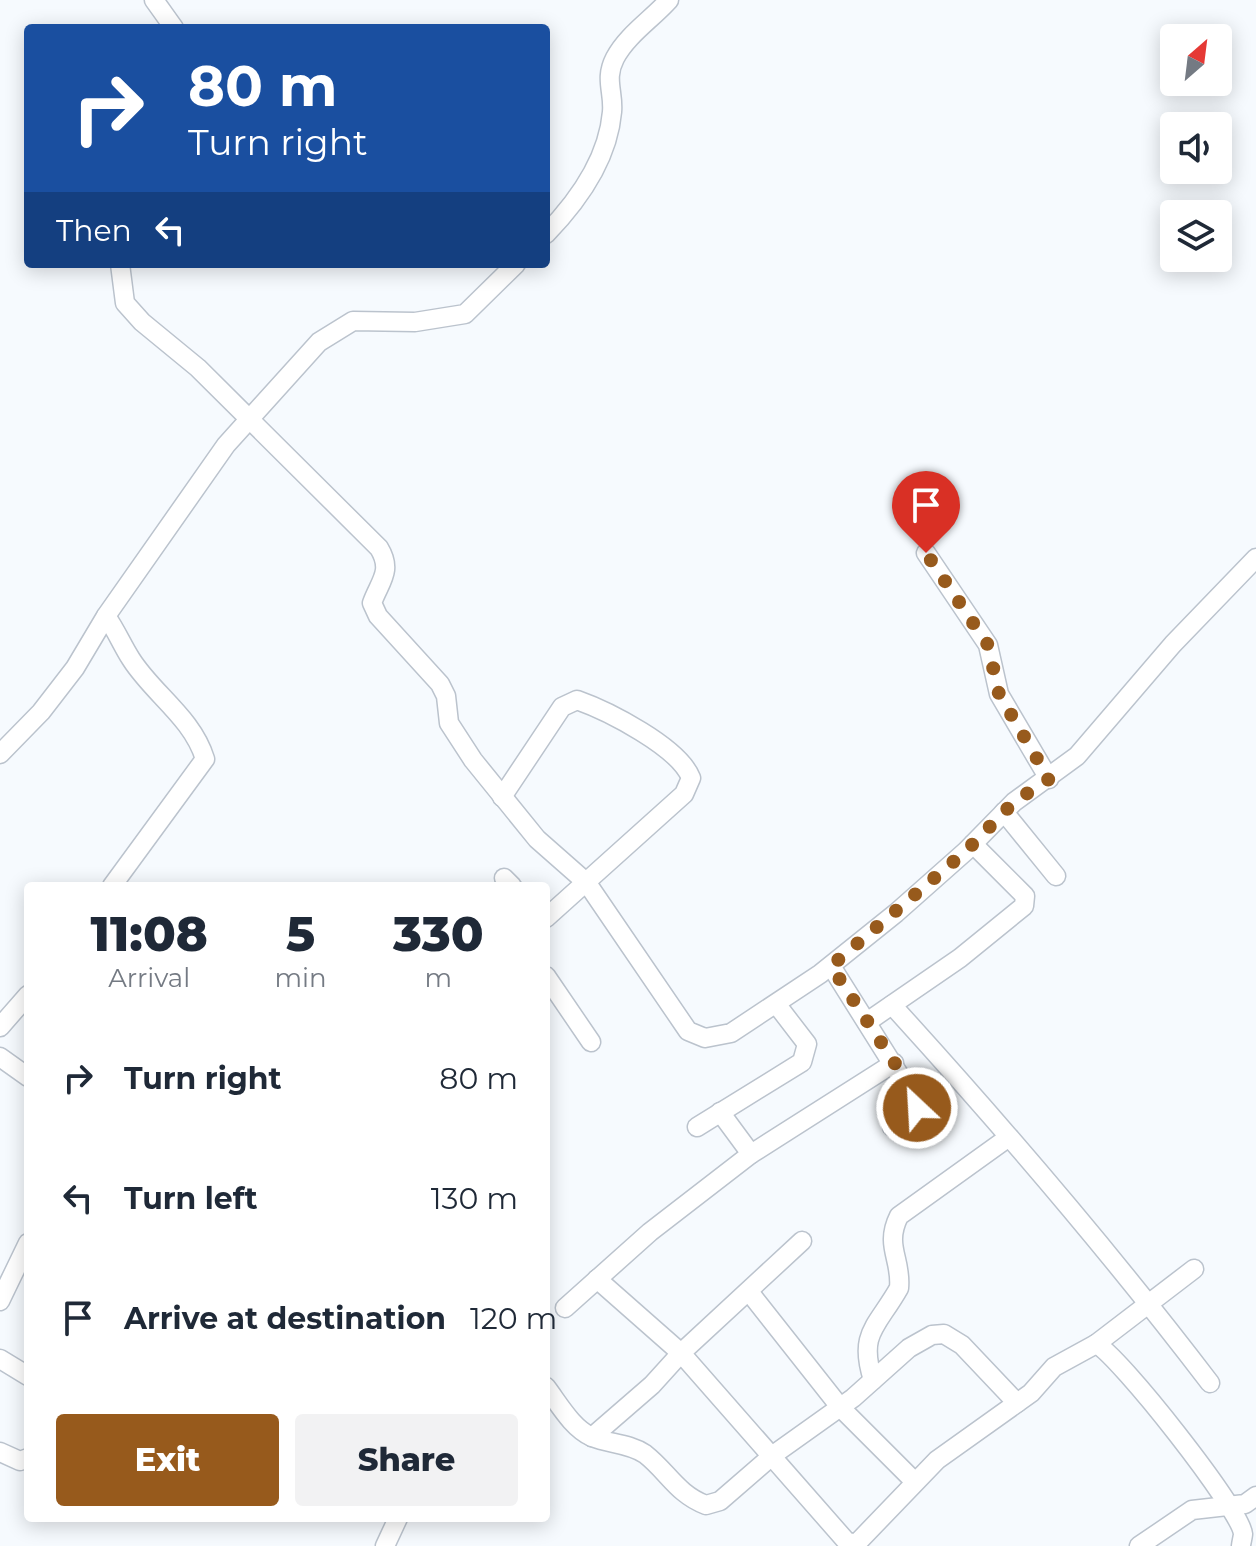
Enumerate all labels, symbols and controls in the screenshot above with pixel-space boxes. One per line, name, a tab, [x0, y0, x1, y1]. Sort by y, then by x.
north arrow	[1160, 24, 1232, 96]
map controls	[1160, 24, 1232, 272]
text: 80 m	[188, 52, 338, 120]
icon: right	[56, 56, 160, 160]
button: sound	[1160, 112, 1232, 184]
text: Turn right	[188, 120, 368, 164]
button: layers	[1160, 200, 1232, 272]
icon: left	[148, 208, 192, 252]
text: Then	[56, 212, 132, 249]
pin	[892, 471, 960, 553]
icon: arrive	[904, 483, 948, 527]
text: 11:08	[90, 905, 208, 963]
text: 5	[286, 905, 315, 963]
text: 330	[393, 905, 484, 963]
text: Arrival	[108, 962, 190, 994]
text: min	[274, 962, 327, 994]
text: m	[424, 962, 452, 994]
icon: right	[56, 1056, 100, 1100]
text: Turn right	[124, 1060, 281, 1097]
text: 80 m	[439, 1060, 518, 1097]
position arrow	[875, 1066, 959, 1150]
icon: left	[56, 1176, 100, 1220]
text: Turn left	[124, 1180, 257, 1217]
text: 130 m	[431, 1180, 518, 1217]
icon: arrive	[56, 1296, 100, 1340]
text: Arrive at destination	[124, 1300, 446, 1337]
text: 120 m	[470, 1300, 557, 1337]
button: Exit	[56, 1414, 279, 1506]
button: Share	[295, 1414, 518, 1506]

